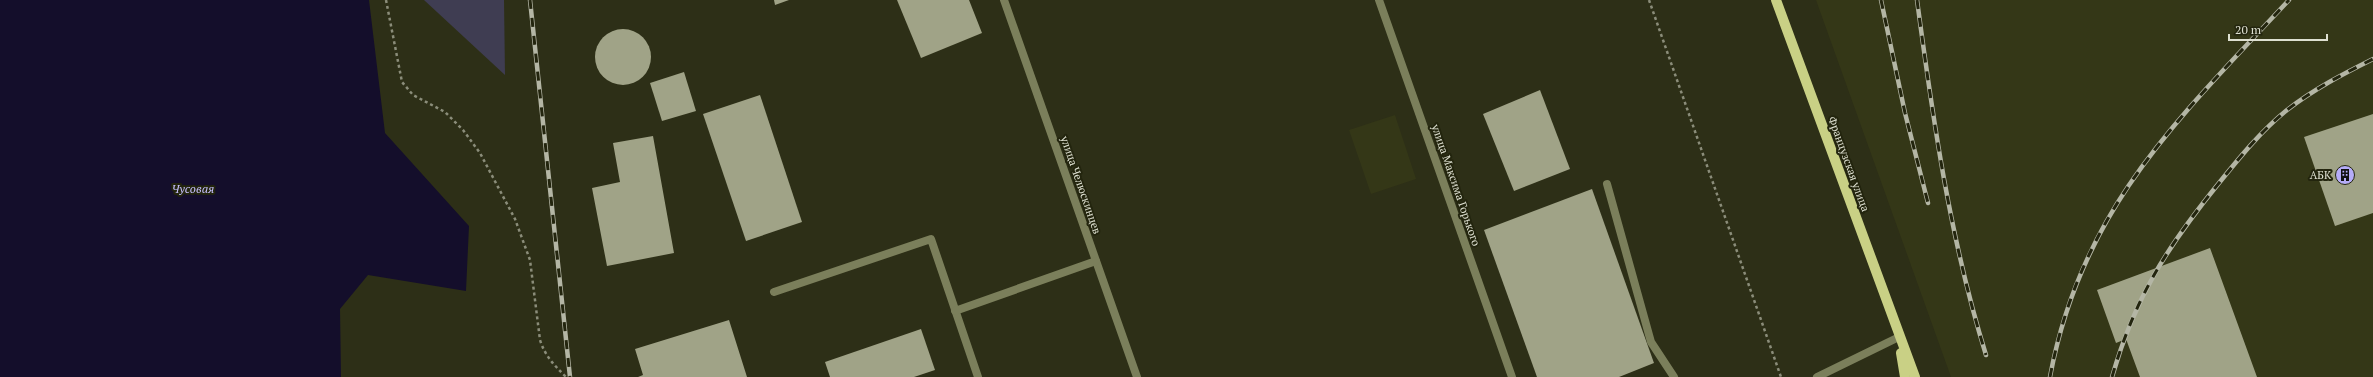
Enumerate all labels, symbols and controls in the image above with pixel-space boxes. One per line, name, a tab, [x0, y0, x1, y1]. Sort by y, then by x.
scale bar	[2229, 16, 2327, 42]
text: 20 m	[2235, 22, 2262, 37]
street label: Французская улица	[1825, 115, 1873, 214]
street label: улица Максима Горького	[1428, 121, 1483, 248]
street label: улица Челюскинцев	[1057, 133, 1104, 236]
building icon: АБК	[2334, 164, 2356, 186]
place label: АБК	[2310, 168, 2332, 182]
water label: Чусовая	[172, 181, 214, 196]

